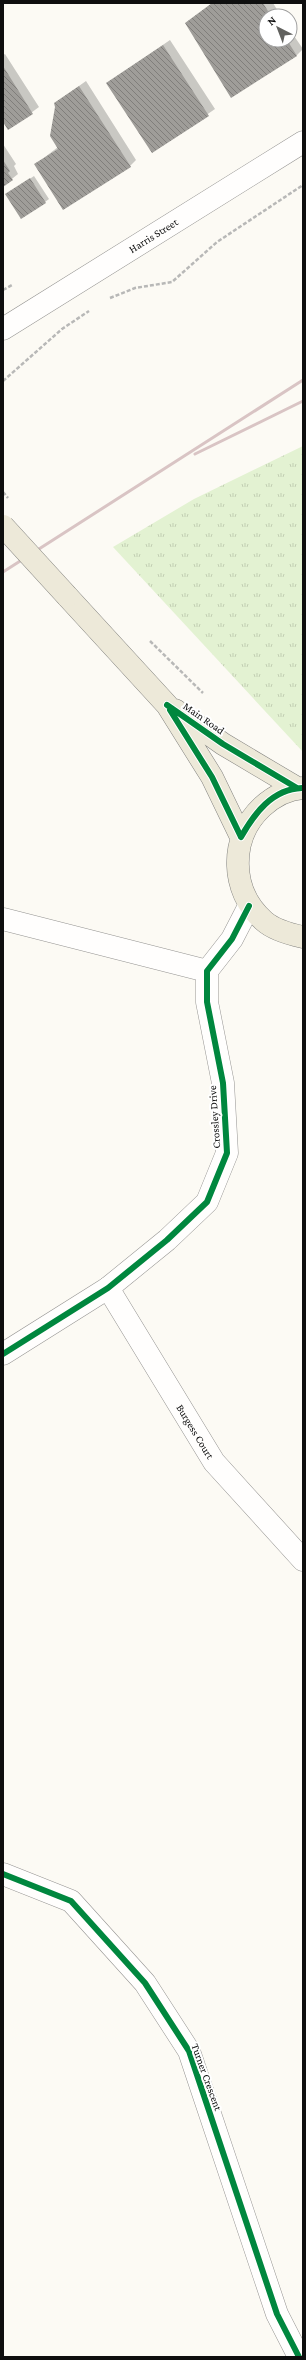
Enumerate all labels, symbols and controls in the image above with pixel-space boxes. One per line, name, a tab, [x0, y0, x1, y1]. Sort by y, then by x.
north arrow	[258, 8, 298, 48]
text: N	[265, 13, 278, 28]
street label: Harris Street	[127, 215, 180, 255]
street label: Main Road	[181, 699, 227, 737]
street label: Crossley Drive	[206, 1085, 223, 1149]
street label: Burgess Court	[174, 1402, 217, 1461]
street label: Turner Crescent	[189, 2042, 225, 2113]

